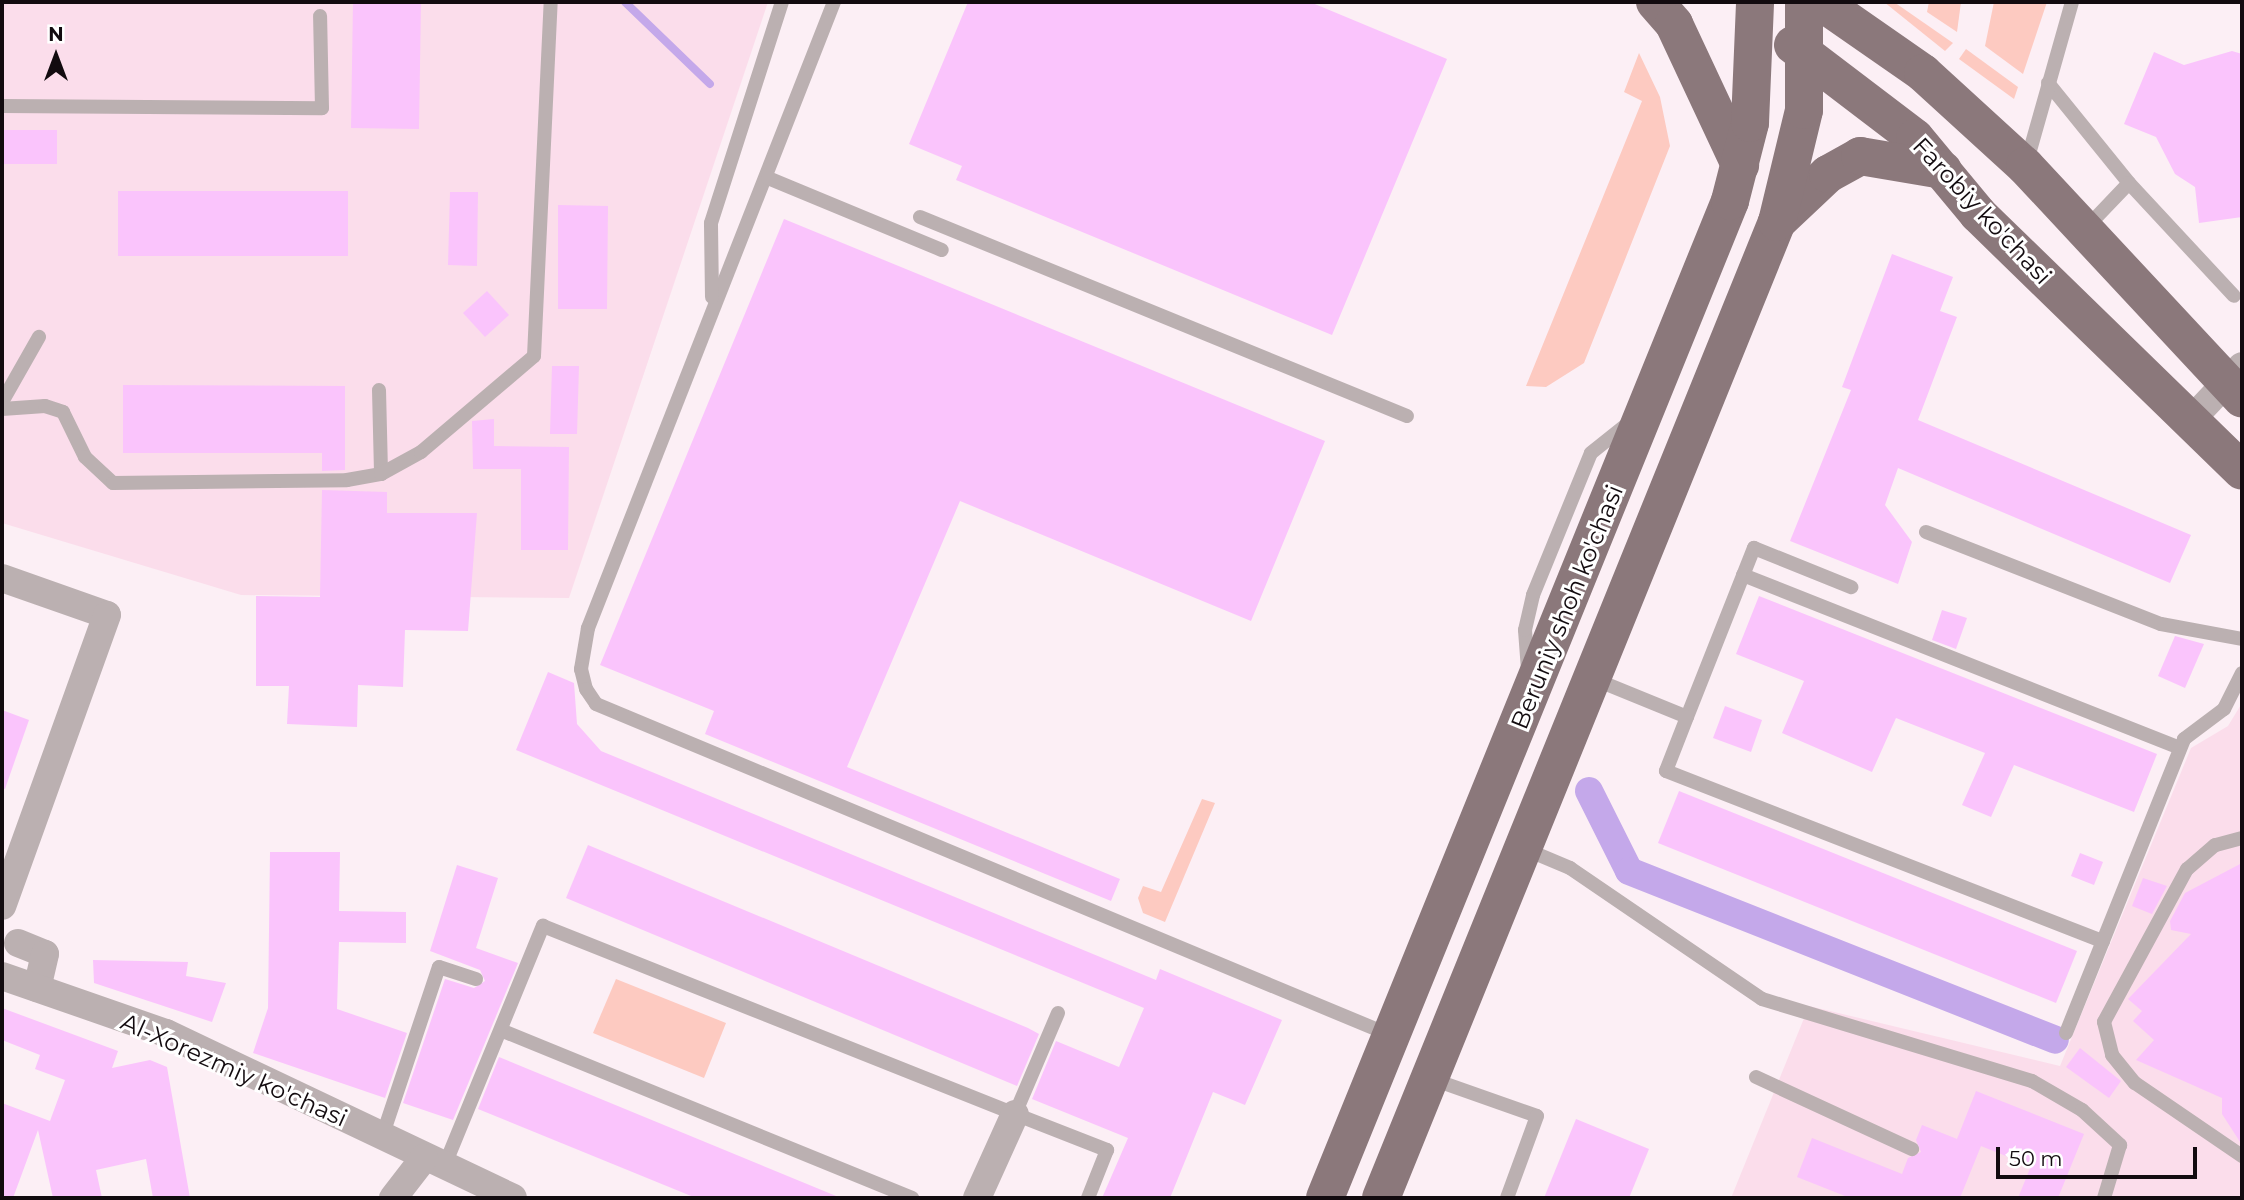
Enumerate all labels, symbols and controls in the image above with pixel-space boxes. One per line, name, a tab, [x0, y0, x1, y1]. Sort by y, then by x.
north arrow	[21, 21, 91, 91]
text: N	[48, 23, 64, 46]
street label: Farobiy ko'chasi	[1907, 132, 2057, 290]
street label: Beruniy shoh ko'chasi	[1505, 481, 1629, 733]
street label: Al-Xorezmiy ko'chasi	[116, 1007, 352, 1133]
scale bar	[1999, 1134, 2200, 1178]
text: 50 m	[2009, 1146, 2063, 1171]

